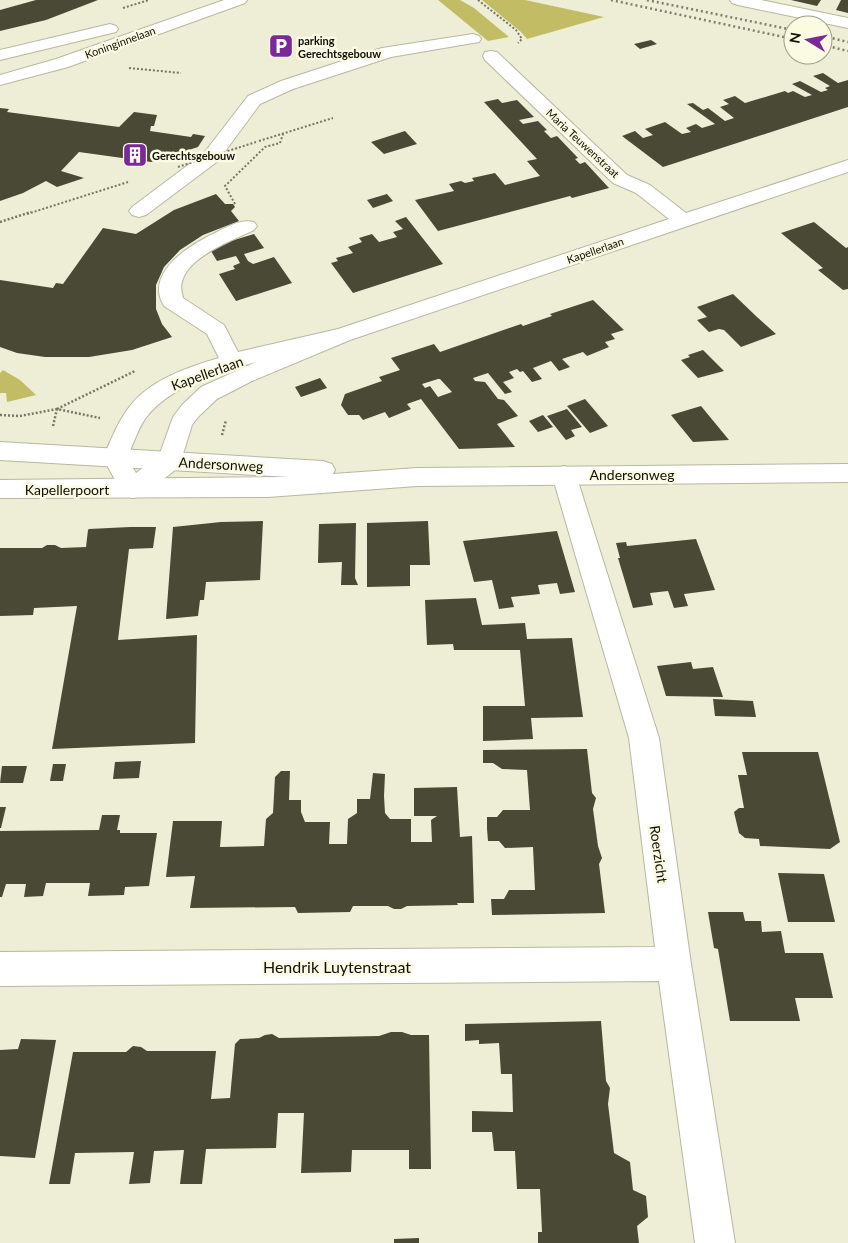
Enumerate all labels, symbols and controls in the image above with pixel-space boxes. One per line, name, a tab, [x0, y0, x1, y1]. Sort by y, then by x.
north arrow	[783, 15, 833, 65]
street label: Koninginnelaan	[83, 23, 157, 61]
text: N	[785, 31, 804, 44]
parking icon: parking Gerechtsgebouw	[268, 33, 294, 59]
place label: parking Gerechtsgebouw	[298, 34, 381, 60]
street label: Maria Teuwenstraat	[544, 106, 622, 180]
building icon: Gerechtsgebouw	[122, 142, 148, 168]
place label: Gerechtsgebouw	[152, 149, 235, 162]
street label: Kapellerlaan	[565, 234, 625, 266]
street label: Kapellerlaan	[169, 352, 245, 394]
street label: Andersonweg	[178, 453, 264, 475]
street label: Andersonweg	[590, 466, 674, 483]
street label: Kapellerpoort	[25, 481, 109, 498]
street label: Roerzicht	[647, 824, 671, 884]
street label: Hendrik Luytenstraat	[263, 957, 411, 976]

